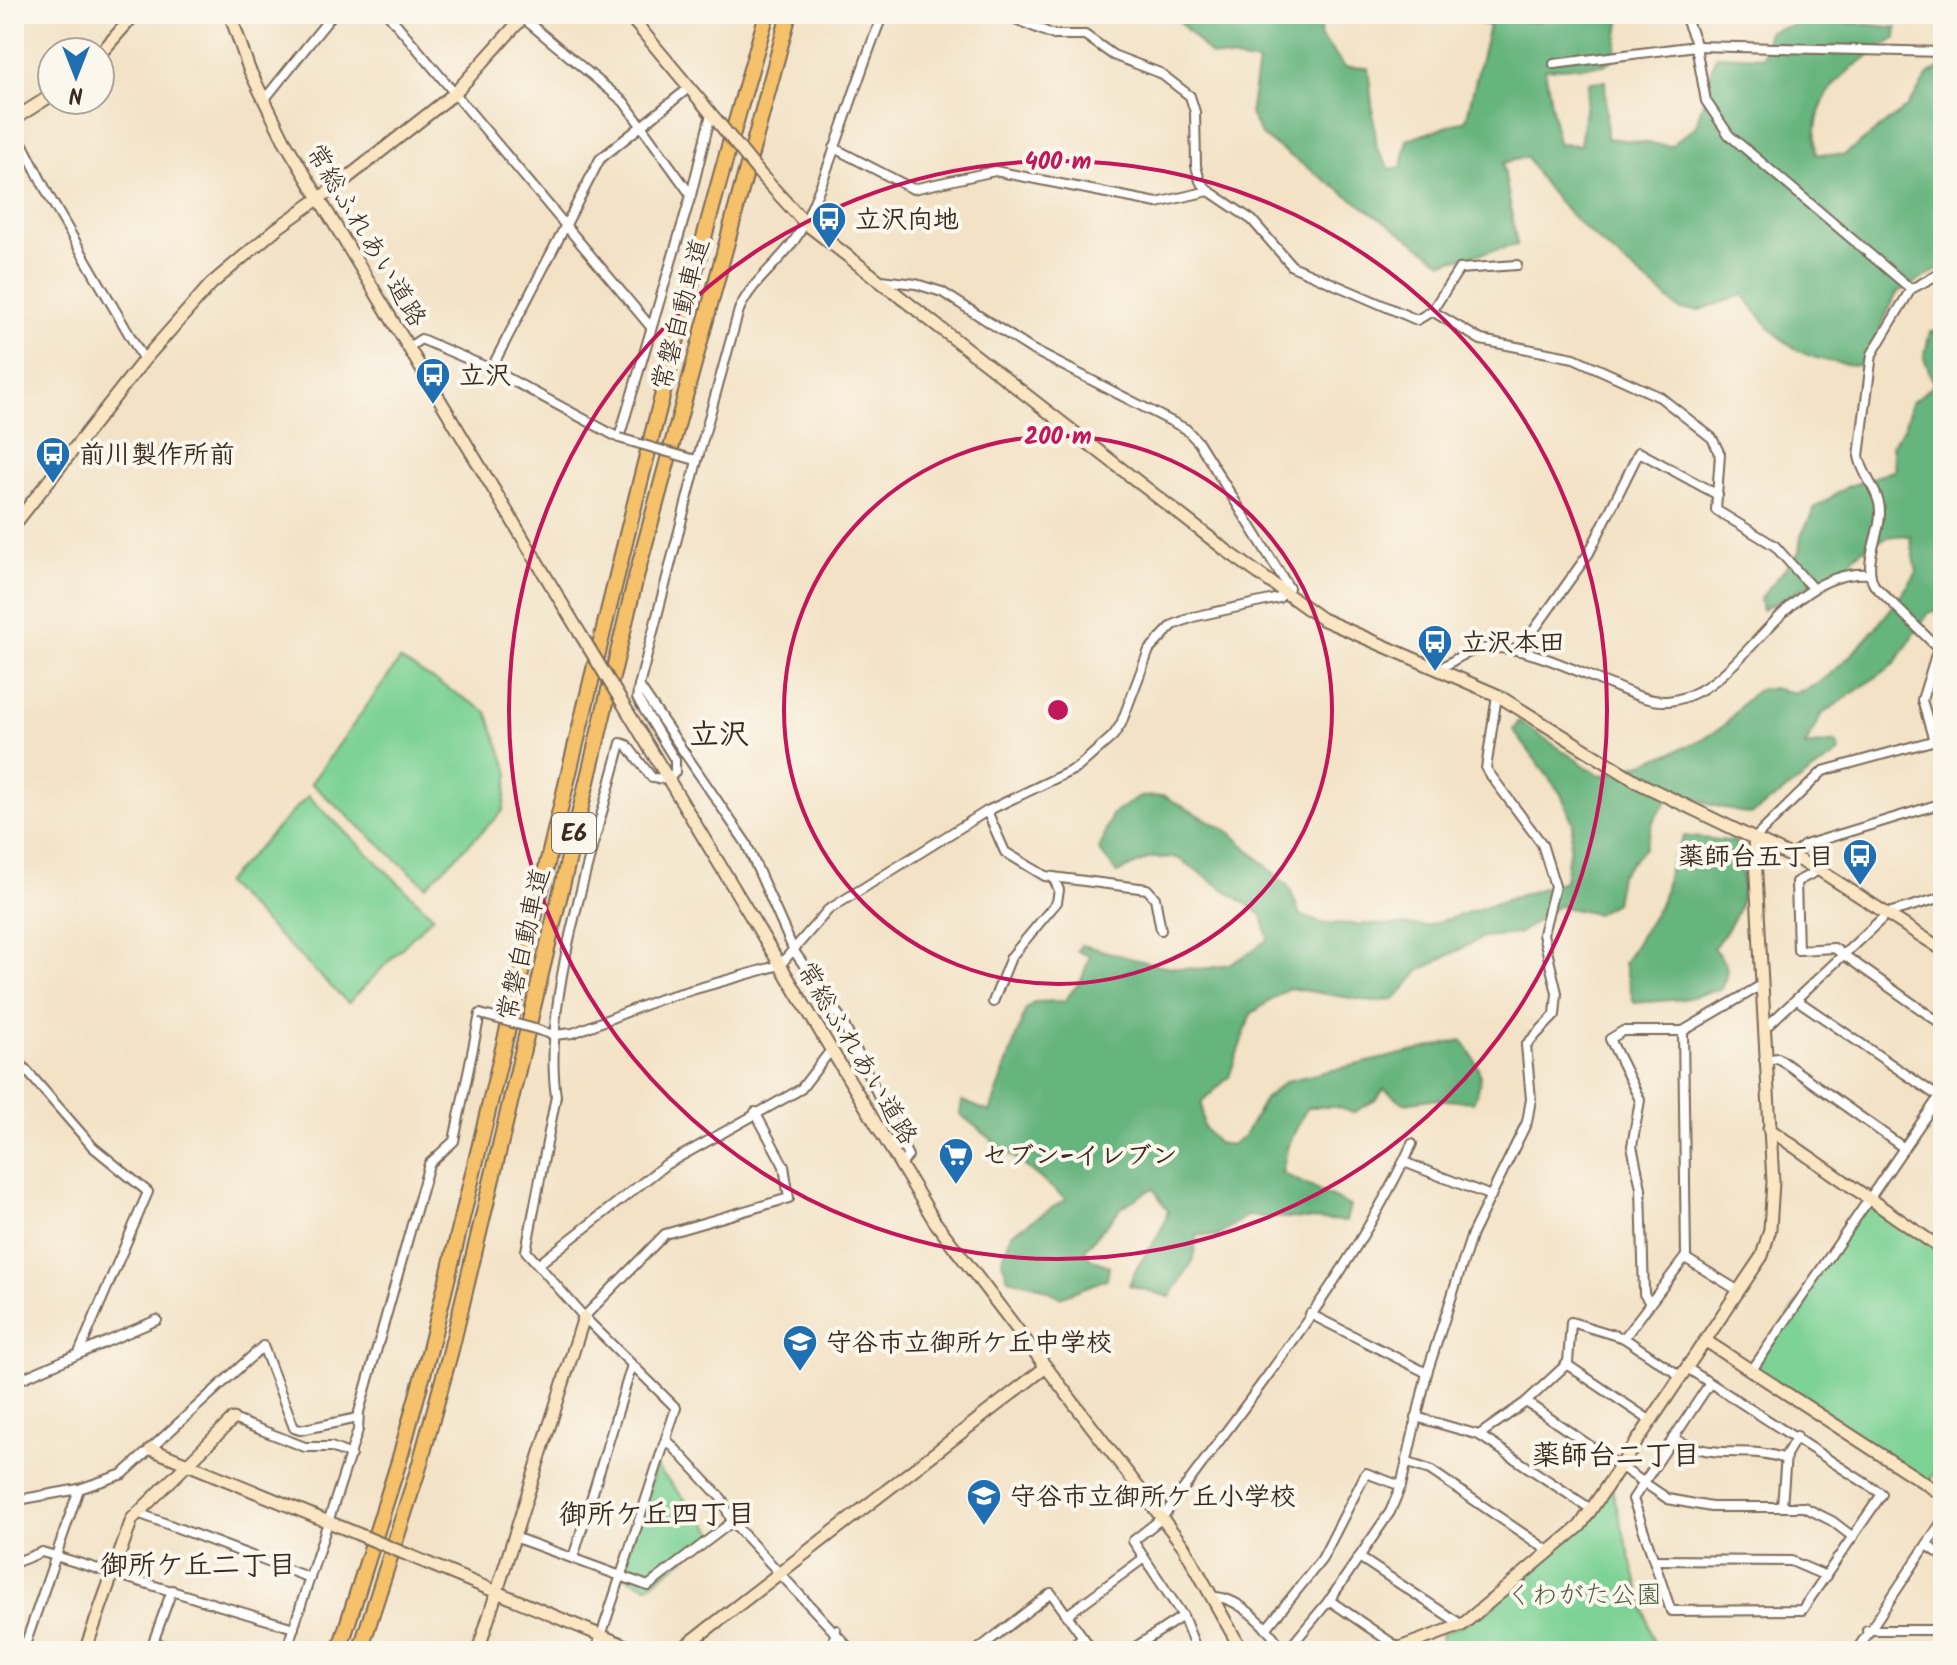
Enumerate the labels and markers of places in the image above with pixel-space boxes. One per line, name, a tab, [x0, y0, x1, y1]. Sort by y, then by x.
bus stop icon: 立沢向地	[810, 200, 848, 250]
place label: 立沢向地	[855, 200, 959, 242]
bus stop icon: 立沢	[414, 356, 452, 406]
place label: 立沢	[459, 356, 511, 398]
bus stop icon: 前川製作所前	[34, 435, 72, 485]
place label: 前川製作所前	[79, 435, 235, 477]
bus stop icon: 立沢本田	[1416, 623, 1454, 673]
place label: 立沢本田	[1461, 623, 1565, 665]
centre of rings	[1044, 696, 1072, 724]
place label: 薬師台五丁目	[1678, 837, 1834, 879]
bus stop icon: 薬師台五丁目	[1841, 837, 1879, 887]
supermarket icon: セブン-イレブン	[937, 1136, 975, 1186]
place label: セブン-イレブン	[982, 1136, 1178, 1178]
school or university icon: 守谷市立御所ケ丘中学校	[781, 1323, 819, 1373]
place label: 守谷市立御所ケ丘中学校	[826, 1323, 1112, 1365]
school or university icon: 守谷市立御所ケ丘小学校	[965, 1477, 1003, 1527]
place label: 守谷市立御所ケ丘小学校	[1010, 1477, 1296, 1519]

